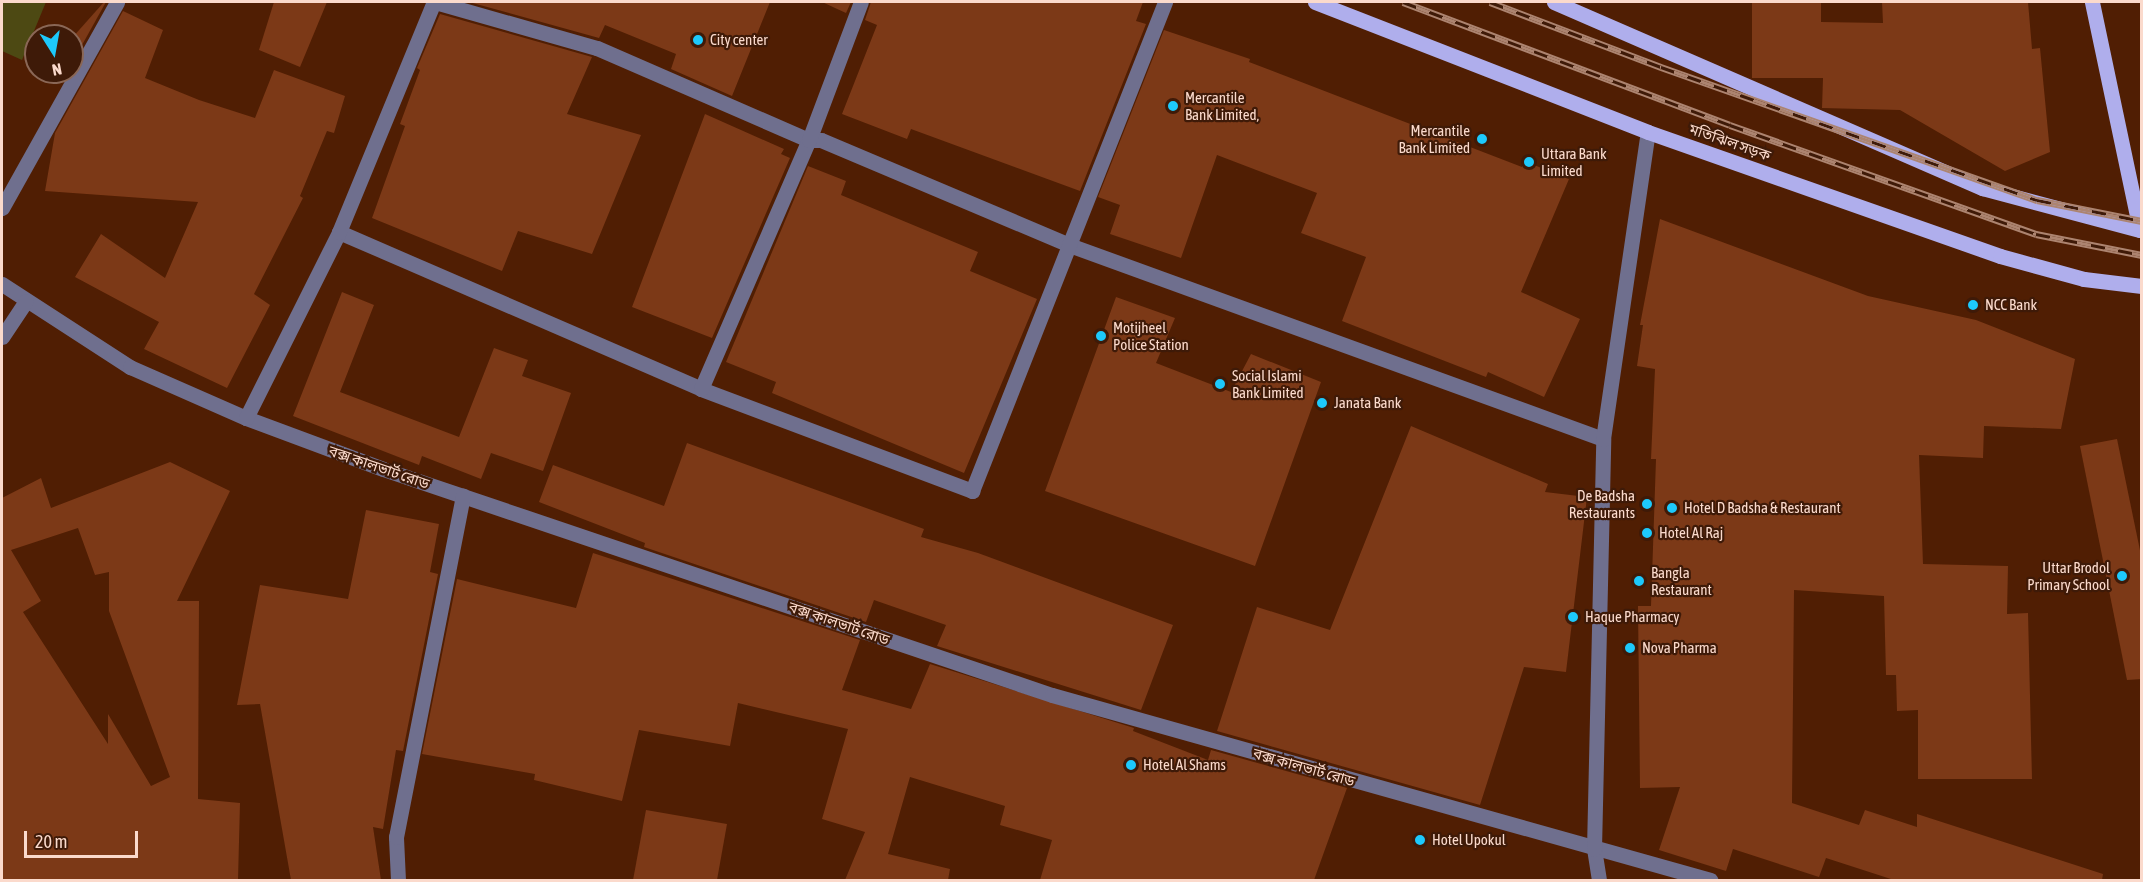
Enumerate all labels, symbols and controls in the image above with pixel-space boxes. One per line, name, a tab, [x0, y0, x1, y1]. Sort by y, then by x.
north arrow	[24, 24, 84, 84]
place label: City center	[710, 31, 768, 49]
marker: City center	[691, 33, 705, 47]
text: N	[51, 60, 63, 79]
place label: Mercantile Bank Limited,	[1185, 88, 1259, 123]
marker: Mercantile Bank Limited,	[1166, 99, 1180, 113]
street label: মতিঝিল সড়ক	[1687, 120, 1773, 164]
place label: Mercantile Bank Limited	[1398, 121, 1470, 156]
marker: Mercantile Bank Limited	[1475, 132, 1489, 146]
place label: Uttara Bank Limited	[1541, 144, 1607, 179]
marker: Uttara Bank Limited	[1522, 155, 1536, 169]
place label: NCC Bank	[1985, 296, 2037, 314]
marker: NCC Bank	[1966, 298, 1980, 312]
place label: Motijheel Police Station	[1113, 318, 1189, 353]
marker: Motijheel Police Station	[1094, 329, 1108, 343]
place label: Social Islami Bank Limited	[1232, 366, 1304, 401]
marker: Social Islami Bank Limited	[1213, 377, 1227, 391]
place label: Janata Bank	[1334, 394, 1401, 412]
marker: Janata Bank	[1315, 396, 1329, 410]
street label: বক্স কালভার্ট রোড	[326, 441, 432, 493]
place label: De Badsha Restaurants	[1569, 486, 1635, 521]
marker: De Badsha Restaurants	[1640, 497, 1654, 511]
place label: Hotel D Badsha & Restaurant	[1684, 499, 1841, 517]
marker: Hotel D Badsha & Restaurant	[1665, 501, 1679, 515]
place label: Hotel Al Raj	[1659, 524, 1723, 542]
marker: Hotel Al Raj	[1640, 526, 1654, 540]
place label: Uttar Brodol Primary School	[2027, 558, 2110, 593]
place label: Bangla Restaurant	[1651, 563, 1712, 598]
marker: Uttar Brodol Primary School	[2115, 569, 2129, 583]
marker: Bangla Restaurant	[1632, 574, 1646, 588]
street label: বক্স কালভার্ট রোড	[786, 597, 892, 649]
place label: Haque Pharmacy	[1585, 608, 1679, 626]
marker: Haque Pharmacy	[1566, 610, 1580, 624]
place label: Nova Pharma	[1642, 639, 1717, 657]
marker: Nova Pharma	[1623, 641, 1637, 655]
street label: বক্স কালভার্ট রোড	[1251, 744, 1357, 790]
place label: Hotel Al Shams	[1143, 756, 1226, 774]
marker: Hotel Al Shams	[1124, 758, 1138, 772]
scale bar	[27, 819, 141, 857]
text: 20 m	[35, 831, 67, 852]
place label: Hotel Upokul	[1432, 831, 1506, 849]
marker: Hotel Upokul	[1413, 833, 1427, 847]

